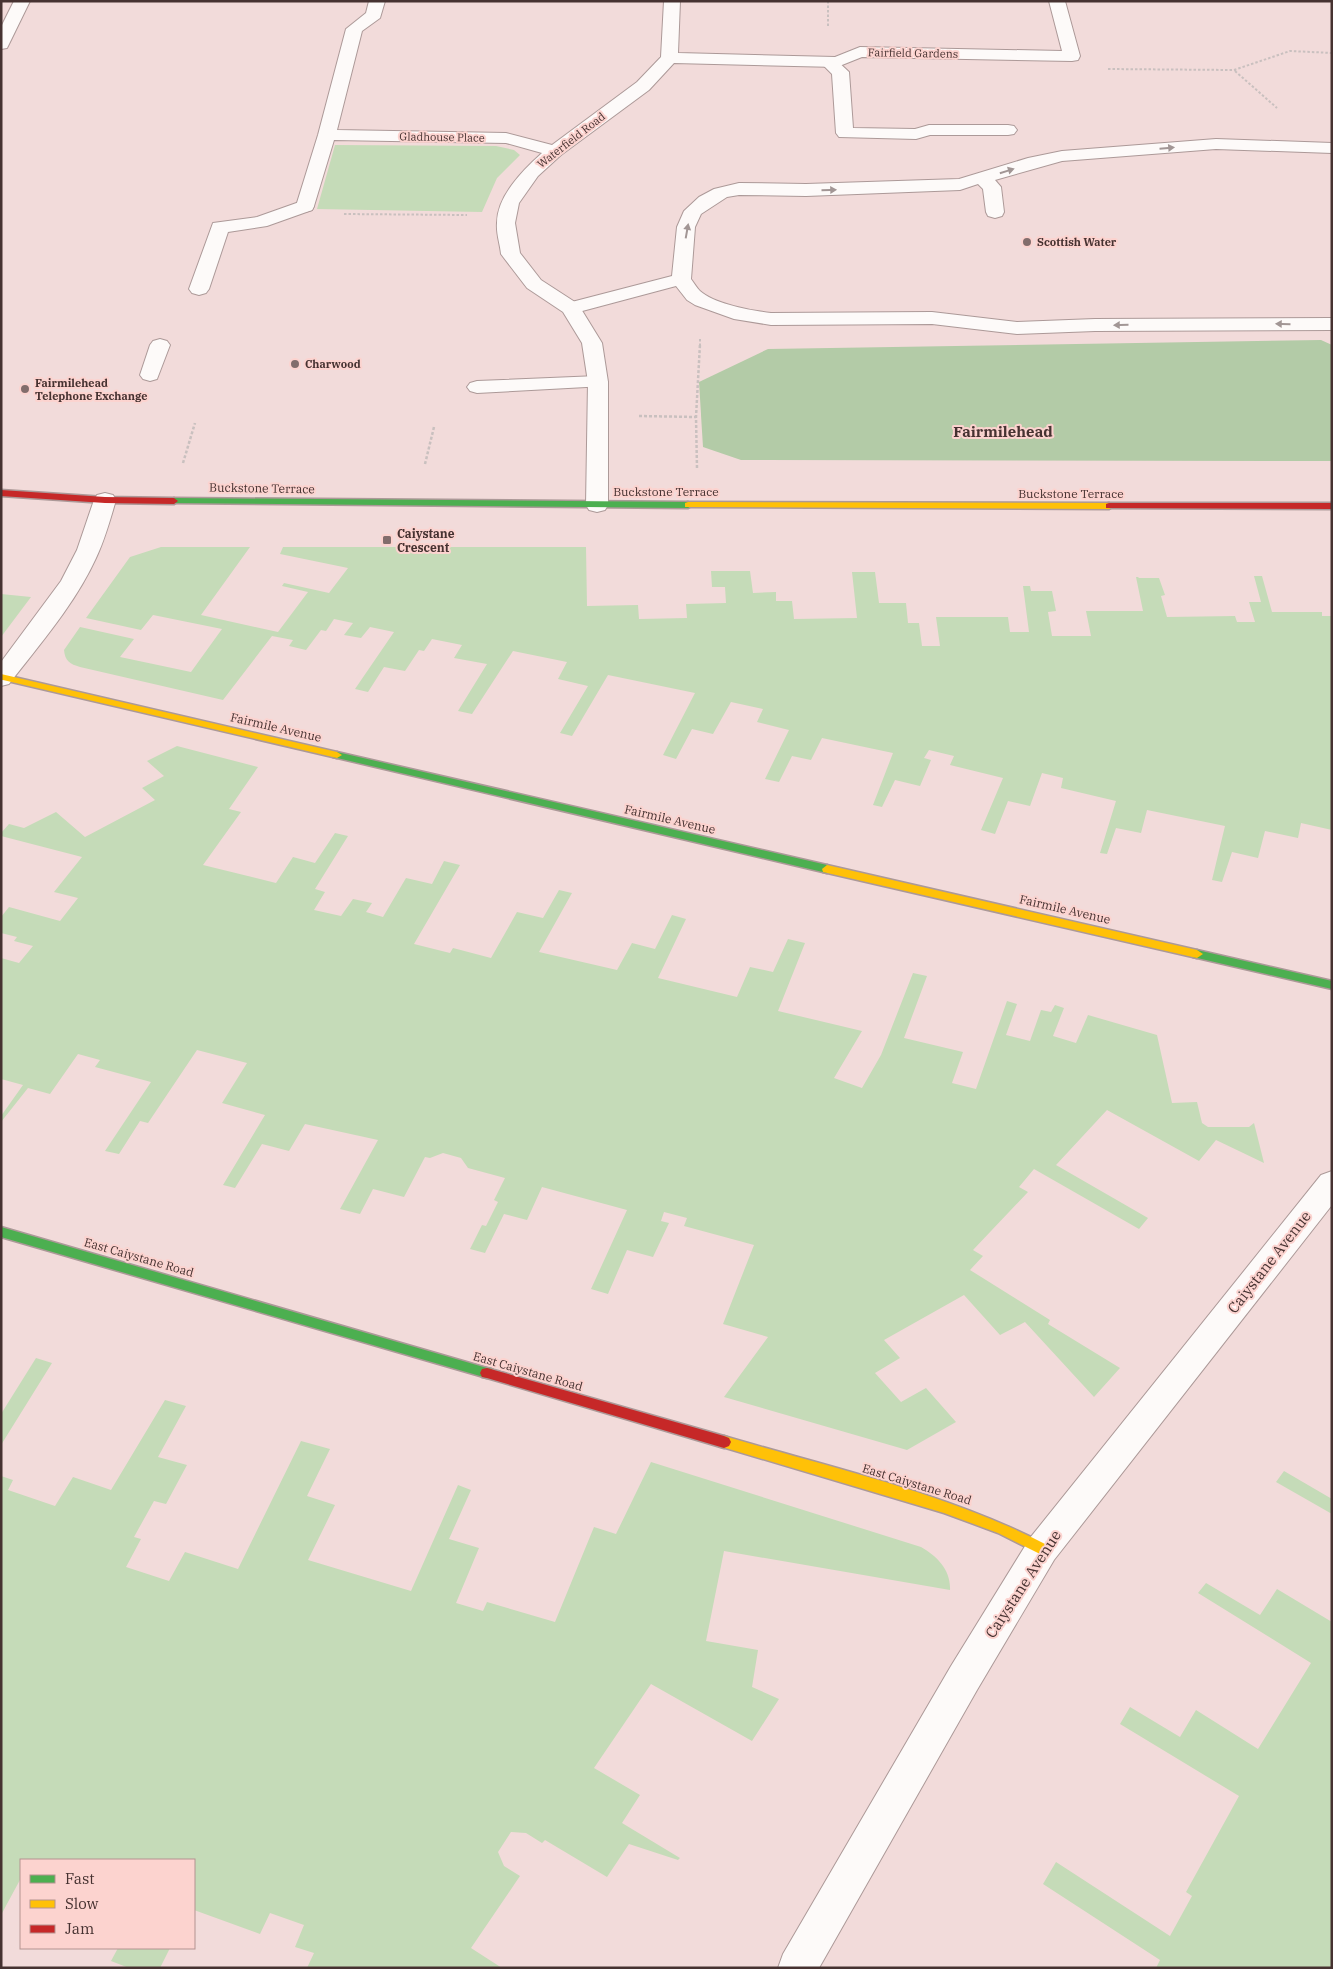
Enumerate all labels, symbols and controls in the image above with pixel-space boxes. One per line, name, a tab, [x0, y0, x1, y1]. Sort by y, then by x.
street label: Fairfield Gardens	[868, 45, 958, 61]
street label: Waterfield Road	[534, 109, 608, 171]
street label: Gladhouse Place	[399, 129, 485, 145]
one-way arrow	[1159, 143, 1175, 151]
one-way arrow	[999, 166, 1014, 174]
one-way arrow	[821, 185, 837, 193]
one-way arrow	[683, 223, 691, 239]
place label: Scottish Water	[1037, 235, 1117, 249]
marker: Scottish Water	[1021, 236, 1033, 248]
one-way arrow	[1275, 320, 1291, 328]
one-way arrow	[1112, 321, 1128, 329]
place label: Charwood	[305, 357, 361, 371]
marker: Charwood	[289, 358, 301, 370]
place label: Fairmilehead Telephone Exchange	[35, 376, 147, 403]
marker: Fairmilehead Telephone Exchange	[19, 383, 31, 395]
district label: Fairmilehead	[953, 422, 1053, 441]
street label: Buckstone Terrace	[209, 480, 315, 496]
street label: Buckstone Terrace	[613, 484, 719, 499]
street label: Buckstone Terrace	[1018, 486, 1124, 501]
place label: Caiystane Crescent	[397, 526, 455, 555]
marker: Caiystane Crescent	[381, 534, 393, 546]
street label: Fairmile Avenue	[229, 709, 323, 745]
street label: Fairmile Avenue	[623, 801, 717, 837]
street label: Fairmile Avenue	[1018, 891, 1112, 927]
street label: Caiystane Avenue	[1223, 1207, 1315, 1317]
street label: East Caiystane Road	[82, 1234, 196, 1280]
street label: East Caiystane Road	[471, 1348, 585, 1394]
street label: East Caiystane Road	[861, 1460, 973, 1508]
street label: Caiystane Avenue	[981, 1526, 1065, 1642]
legend	[20, 1859, 195, 1949]
text: Fast	[65, 1869, 95, 1888]
text: Slow	[65, 1894, 99, 1913]
text: Jam	[65, 1919, 94, 1938]

